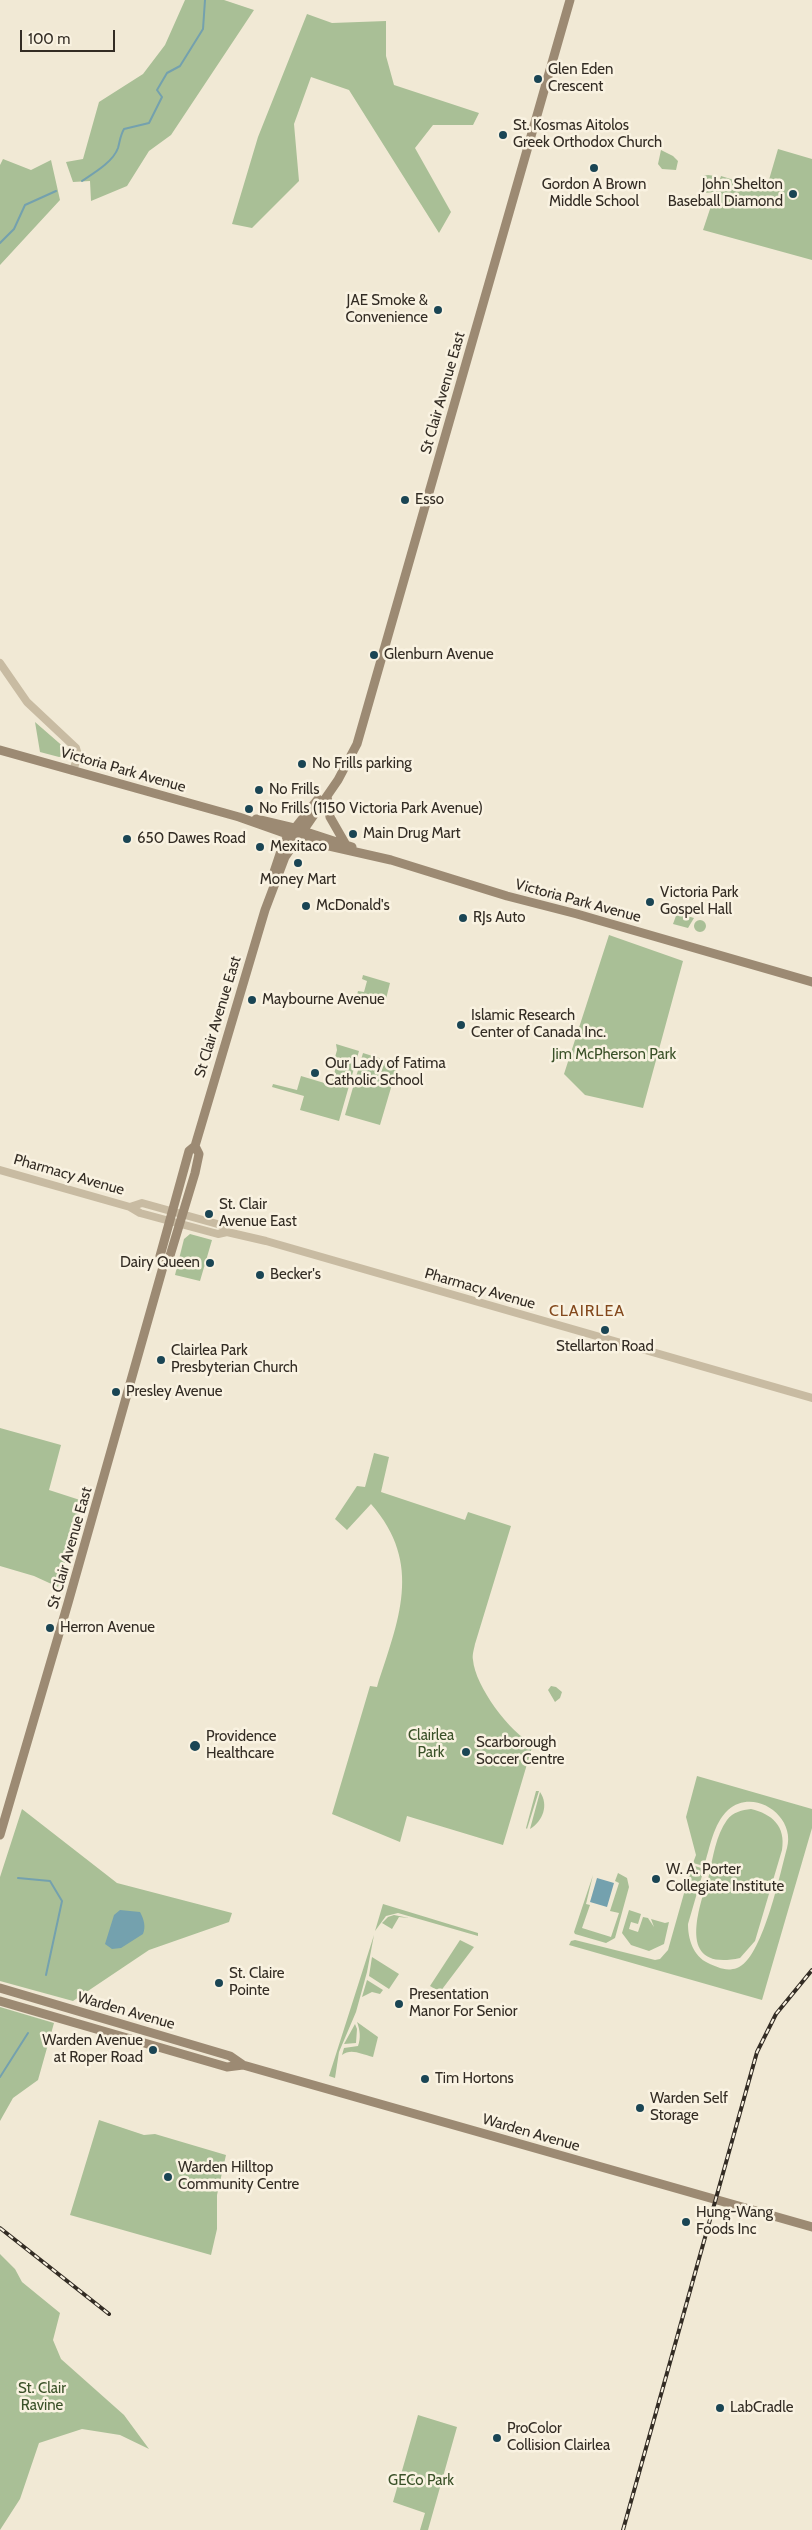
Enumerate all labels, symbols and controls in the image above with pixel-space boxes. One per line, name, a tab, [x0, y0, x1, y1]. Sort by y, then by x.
scale bar	[22, 20, 118, 52]
text: 100 m	[28, 30, 70, 48]
place label: Glen Eden Crescent	[548, 61, 613, 96]
marker: Glen Eden Crescent	[532, 73, 544, 85]
place label: St. Kosmas Aitolos Greek Orthodox Church	[513, 117, 662, 152]
marker: St. Kosmas Aitolos Greek Orthodox Church	[497, 129, 509, 141]
marker: Gordon A Brown Middle School	[588, 162, 600, 174]
place label: Gordon A Brown Middle School	[542, 176, 646, 211]
place label: John Shelton Baseball Diamond	[668, 176, 783, 211]
marker: John Shelton Baseball Diamond	[787, 188, 799, 200]
place label: JAE Smoke & Convenience	[346, 292, 428, 327]
marker: JAE Smoke & Convenience	[432, 304, 444, 316]
street label: St Clair Avenue East	[417, 330, 469, 456]
place label: Esso	[415, 491, 444, 509]
marker: Esso	[399, 494, 411, 506]
place label: Glenburn Avenue	[384, 646, 494, 664]
marker: Glenburn Avenue	[368, 649, 380, 661]
street label: Victoria Park Avenue	[58, 743, 188, 797]
place label: No Frills parking	[312, 755, 412, 773]
marker: No Frills parking	[296, 758, 308, 770]
place label: No Frills	[269, 781, 319, 799]
marker: No Frills	[253, 784, 265, 796]
place label: No Frills (1150 Victoria Park Avenue)	[259, 800, 483, 818]
marker: No Frills (1150 Victoria Park Avenue)	[243, 803, 255, 815]
place label: Main Drug Mart	[363, 825, 461, 843]
marker: Main Drug Mart	[347, 828, 359, 840]
place label: 650 Dawes Road	[137, 830, 246, 848]
marker: 650 Dawes Road	[121, 833, 133, 845]
place label: Mexitaco	[270, 838, 327, 856]
marker: Mexitaco	[254, 841, 266, 853]
marker: Money Mart	[292, 857, 304, 869]
place label: Money Mart	[260, 871, 336, 889]
street label: Victoria Park Avenue	[513, 876, 643, 926]
place label: Victoria Park Gospel Hall	[660, 884, 739, 919]
marker: Victoria Park Gospel Hall	[644, 896, 656, 908]
place label: McDonald's	[316, 897, 390, 915]
marker: McDonald's	[300, 900, 312, 912]
place label: RJs Auto	[473, 909, 525, 927]
marker: RJs Auto	[457, 912, 469, 924]
street label: St Clair Avenue East	[191, 954, 245, 1080]
place label: Maybourne Avenue	[262, 991, 385, 1009]
marker: Maybourne Avenue	[246, 994, 258, 1006]
place label: Islamic Research Center of Canada Inc.	[471, 1007, 606, 1042]
marker: Islamic Research Center of Canada Inc.	[455, 1019, 467, 1031]
park label: Jim McPherson Park	[552, 1046, 676, 1064]
place label: Our Lady of Fatima Catholic School	[325, 1055, 446, 1090]
marker: Our Lady of Fatima Catholic School	[309, 1067, 321, 1079]
street label: Pharmacy Avenue	[12, 1151, 126, 1199]
place label: St. Clair Avenue East	[219, 1196, 297, 1231]
marker: St. Clair Avenue East	[203, 1208, 215, 1220]
place label: Dairy Queen	[120, 1254, 200, 1272]
marker: Dairy Queen	[204, 1257, 216, 1269]
street label: Pharmacy Avenue	[423, 1265, 537, 1313]
place label: Becker's	[270, 1266, 321, 1284]
marker: Becker's	[254, 1269, 266, 1281]
district label: CLAIRLEA	[548, 1301, 626, 1321]
marker: Stellarton Road	[599, 1324, 611, 1336]
place label: Stellarton Road	[556, 1338, 654, 1356]
place label: Clairlea Park Presbyterian Church	[171, 1342, 298, 1377]
marker: Clairlea Park Presbyterian Church	[155, 1354, 167, 1366]
place label: Presley Avenue	[126, 1383, 222, 1401]
marker: Presley Avenue	[110, 1386, 122, 1398]
street label: St Clair Avenue East	[44, 1485, 96, 1611]
place label: Herron Avenue	[60, 1619, 155, 1637]
marker: Herron Avenue	[44, 1622, 56, 1634]
park label: Clairlea Park	[408, 1727, 454, 1762]
place label: Providence Healthcare	[206, 1728, 276, 1763]
place label: Scarborough Soccer Centre	[476, 1734, 564, 1769]
marker: Providence Healthcare	[188, 1739, 202, 1753]
marker: Scarborough Soccer Centre	[460, 1746, 472, 1758]
place label: W. A. Porter Collegiate Institute	[666, 1861, 784, 1896]
marker: W. A. Porter Collegiate Institute	[650, 1873, 662, 1885]
place label: St. Claire Pointe	[229, 1965, 284, 2000]
marker: St. Claire Pointe	[213, 1977, 225, 1989]
place label: Presentation Manor For Senior	[409, 1986, 518, 2021]
street label: Warden Avenue	[75, 1988, 177, 2034]
marker: Presentation Manor For Senior	[393, 1998, 405, 2010]
place label: Warden Avenue at Roper Road	[42, 2032, 143, 2067]
marker: Warden Avenue at Roper Road	[147, 2044, 159, 2056]
place label: Tim Hortons	[435, 2070, 514, 2088]
marker: Tim Hortons	[419, 2073, 431, 2085]
place label: Warden Self Storage	[650, 2090, 728, 2125]
marker: Warden Self Storage	[634, 2102, 646, 2114]
street label: Warden Avenue	[480, 2110, 582, 2156]
place label: Warden Hilltop Community Centre	[178, 2159, 299, 2194]
marker: Warden Hilltop Community Centre	[162, 2171, 174, 2183]
place label: Hung-Wang Foods Inc	[696, 2204, 773, 2239]
marker: Hung-Wang Foods Inc	[680, 2216, 692, 2228]
park label: St. Clair Ravine	[18, 2380, 66, 2415]
place label: LabCradle	[730, 2399, 793, 2417]
marker: LabCradle	[714, 2402, 726, 2414]
place label: ProColor Collision Clairlea	[507, 2420, 610, 2455]
marker: ProColor Collision Clairlea	[491, 2432, 503, 2444]
park label: GECo Park	[388, 2472, 454, 2490]

